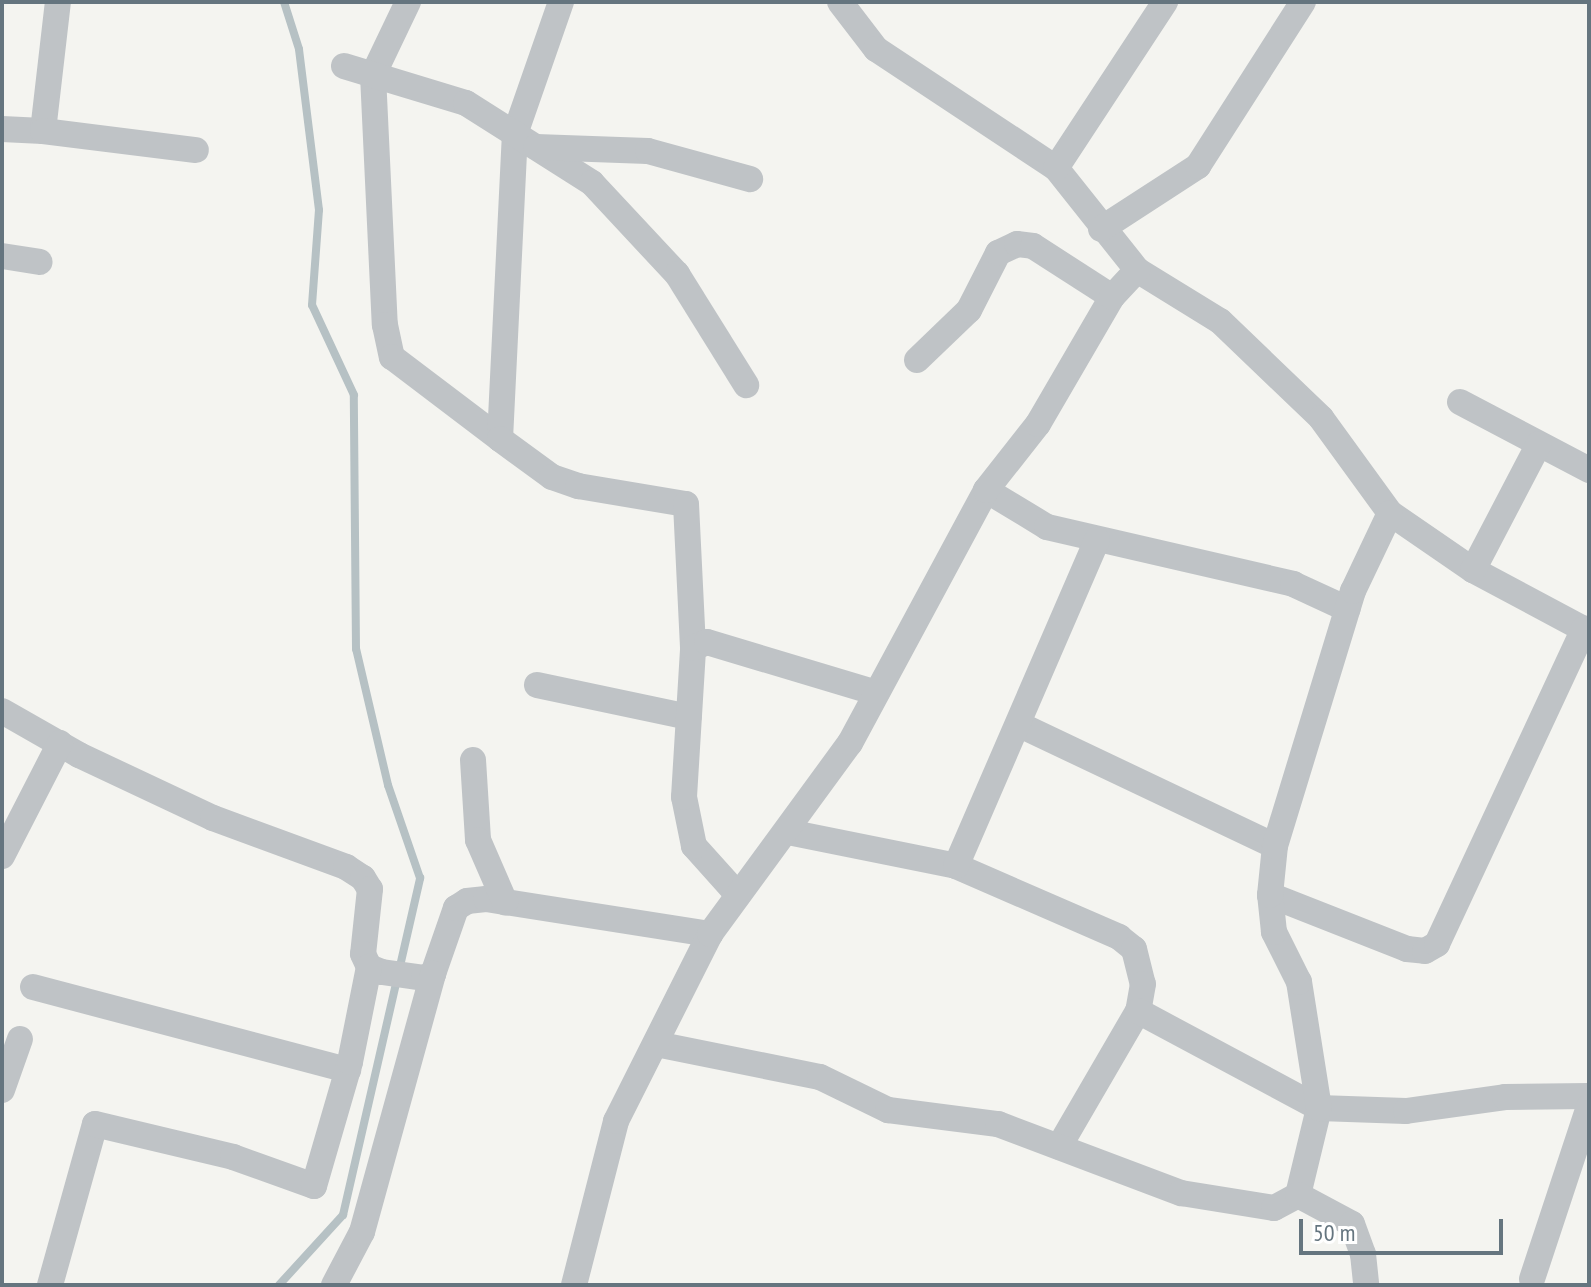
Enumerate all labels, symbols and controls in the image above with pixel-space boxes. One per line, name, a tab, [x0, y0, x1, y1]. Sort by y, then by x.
scale bar	[1303, 1203, 1507, 1253]
text: 50 m	[1313, 1217, 1355, 1248]

